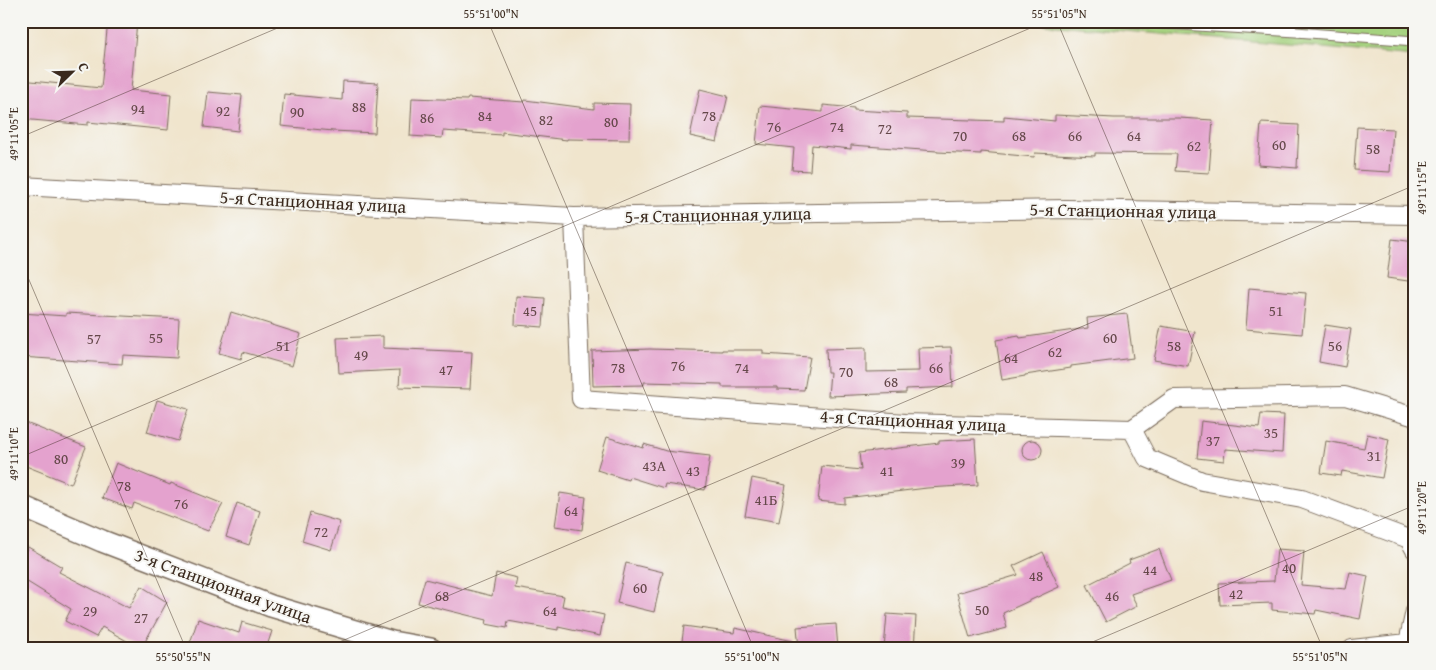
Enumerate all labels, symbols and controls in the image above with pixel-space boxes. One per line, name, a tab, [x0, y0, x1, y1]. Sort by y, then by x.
text: 55°51'00"N	[463, 5, 519, 22]
text: 55°51'05"N	[1031, 5, 1087, 22]
north arrow	[48, 48, 98, 98]
text: С	[73, 59, 95, 75]
house number: 88	[352, 96, 366, 117]
house number: 94	[131, 98, 145, 119]
house number: 92	[216, 100, 230, 121]
house number: 90	[290, 101, 304, 122]
house number: 84	[478, 105, 492, 126]
house number: 78	[702, 105, 716, 126]
text: 49°11'05"E	[5, 107, 22, 161]
house number: 86	[420, 107, 434, 128]
house number: 82	[539, 109, 553, 130]
house number: 80	[604, 111, 618, 132]
house number: 76	[767, 116, 781, 137]
house number: 74	[830, 116, 844, 137]
house number: 72	[878, 118, 892, 139]
house number: 70	[953, 125, 967, 146]
house number: 68	[1012, 125, 1026, 146]
house number: 66	[1068, 125, 1082, 146]
house number: 64	[1127, 125, 1141, 146]
house number: 60	[1272, 134, 1286, 155]
house number: 62	[1187, 135, 1201, 156]
house number: 58	[1366, 138, 1380, 159]
text: 49°11'15"E	[1413, 161, 1430, 215]
street label: 5-я Станционная улица	[219, 183, 407, 220]
street label: 5-я Станционная улица	[1029, 195, 1217, 226]
street label: 5-я Станционная улица	[624, 199, 812, 230]
house number: 45	[523, 300, 537, 321]
house number: 51	[1269, 300, 1283, 321]
house number: 55	[149, 327, 163, 348]
house number: 60	[1103, 327, 1117, 348]
house number: 57	[87, 328, 101, 349]
house number: 51	[276, 335, 290, 356]
house number: 58	[1167, 335, 1181, 356]
house number: 56	[1328, 335, 1342, 356]
house number: 62	[1048, 341, 1062, 362]
house number: 49	[354, 344, 368, 365]
house number: 64	[1004, 347, 1018, 368]
house number: 76	[671, 355, 685, 376]
house number: 78	[611, 357, 625, 378]
house number: 74	[735, 357, 749, 378]
house number: 66	[929, 357, 943, 378]
house number: 47	[439, 359, 453, 380]
house number: 70	[839, 361, 853, 382]
house number: 68	[884, 371, 898, 392]
street label: 4-я Станционная улица	[819, 402, 1007, 439]
house number: 35	[1264, 422, 1278, 443]
text: 49°11'10"E	[5, 427, 22, 481]
house number: 37	[1206, 430, 1220, 451]
house number: 31	[1367, 445, 1381, 466]
house number: 80	[54, 448, 68, 469]
house number: 39	[951, 452, 965, 473]
house number: 43А	[642, 455, 666, 476]
house number: 43	[686, 460, 700, 481]
house number: 41	[880, 460, 894, 481]
house number: 78	[117, 475, 131, 496]
text: 49°11'20"E	[1413, 481, 1430, 535]
house number: 41Б	[755, 489, 777, 510]
house number: 76	[174, 493, 188, 514]
house number: 64	[564, 500, 578, 521]
house number: 72	[314, 521, 328, 542]
street label: 3-я Станционная улица	[131, 541, 316, 630]
house number: 40	[1282, 557, 1296, 578]
house number: 44	[1143, 559, 1157, 580]
house number: 48	[1029, 565, 1043, 586]
house number: 60	[633, 577, 647, 598]
house number: 42	[1229, 583, 1243, 604]
house number: 68	[435, 585, 449, 606]
house number: 46	[1105, 585, 1119, 606]
house number: 50	[975, 599, 989, 620]
house number: 29	[83, 600, 97, 621]
house number: 64	[543, 600, 557, 621]
house number: 27	[134, 607, 148, 628]
text: 55°50'55"N	[155, 648, 211, 665]
text: 55°51'00"N	[724, 648, 780, 665]
text: 55°51'05"N	[1292, 648, 1348, 665]

